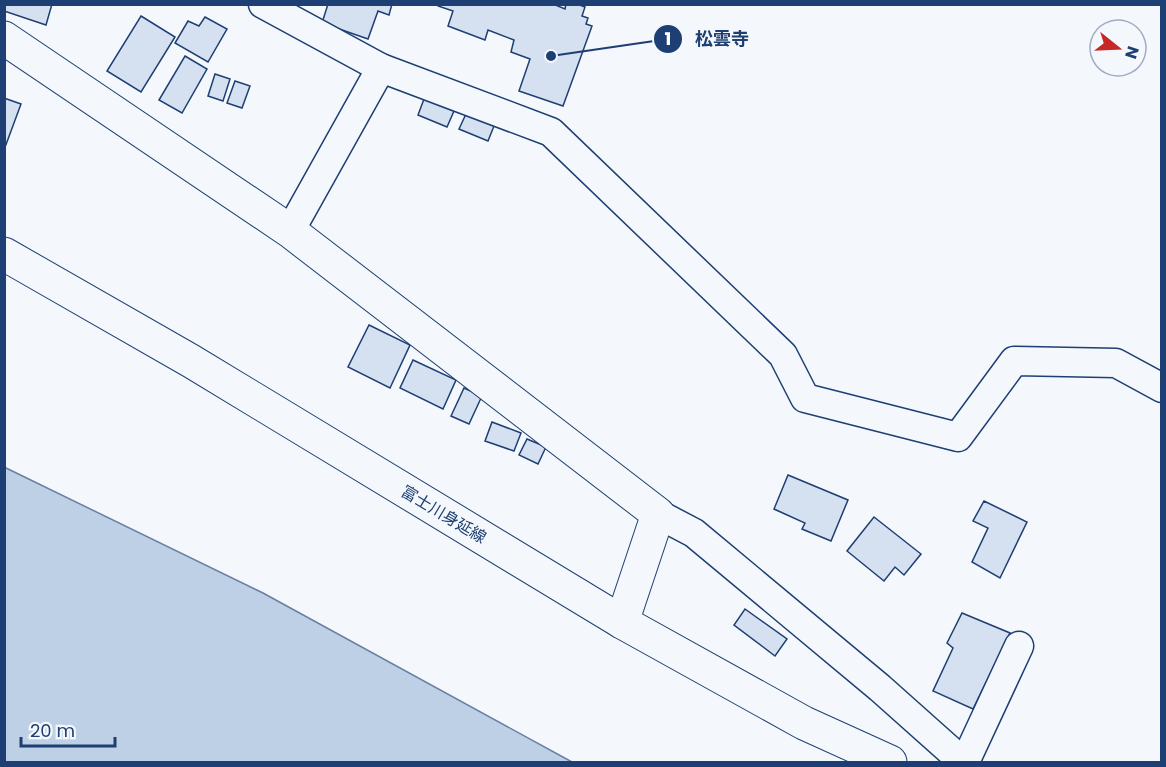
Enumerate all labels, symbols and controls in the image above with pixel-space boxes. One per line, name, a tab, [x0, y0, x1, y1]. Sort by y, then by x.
north arrow	[1088, 18, 1148, 78]
callout: 松雲寺	[653, 21, 761, 57]
text: 1	[665, 26, 671, 51]
text: 松雲寺	[695, 26, 749, 51]
text: N	[1119, 43, 1145, 62]
street label: 富士川身延線	[397, 480, 491, 549]
scale bar	[21, 710, 116, 748]
text: 20 m	[30, 718, 75, 743]

